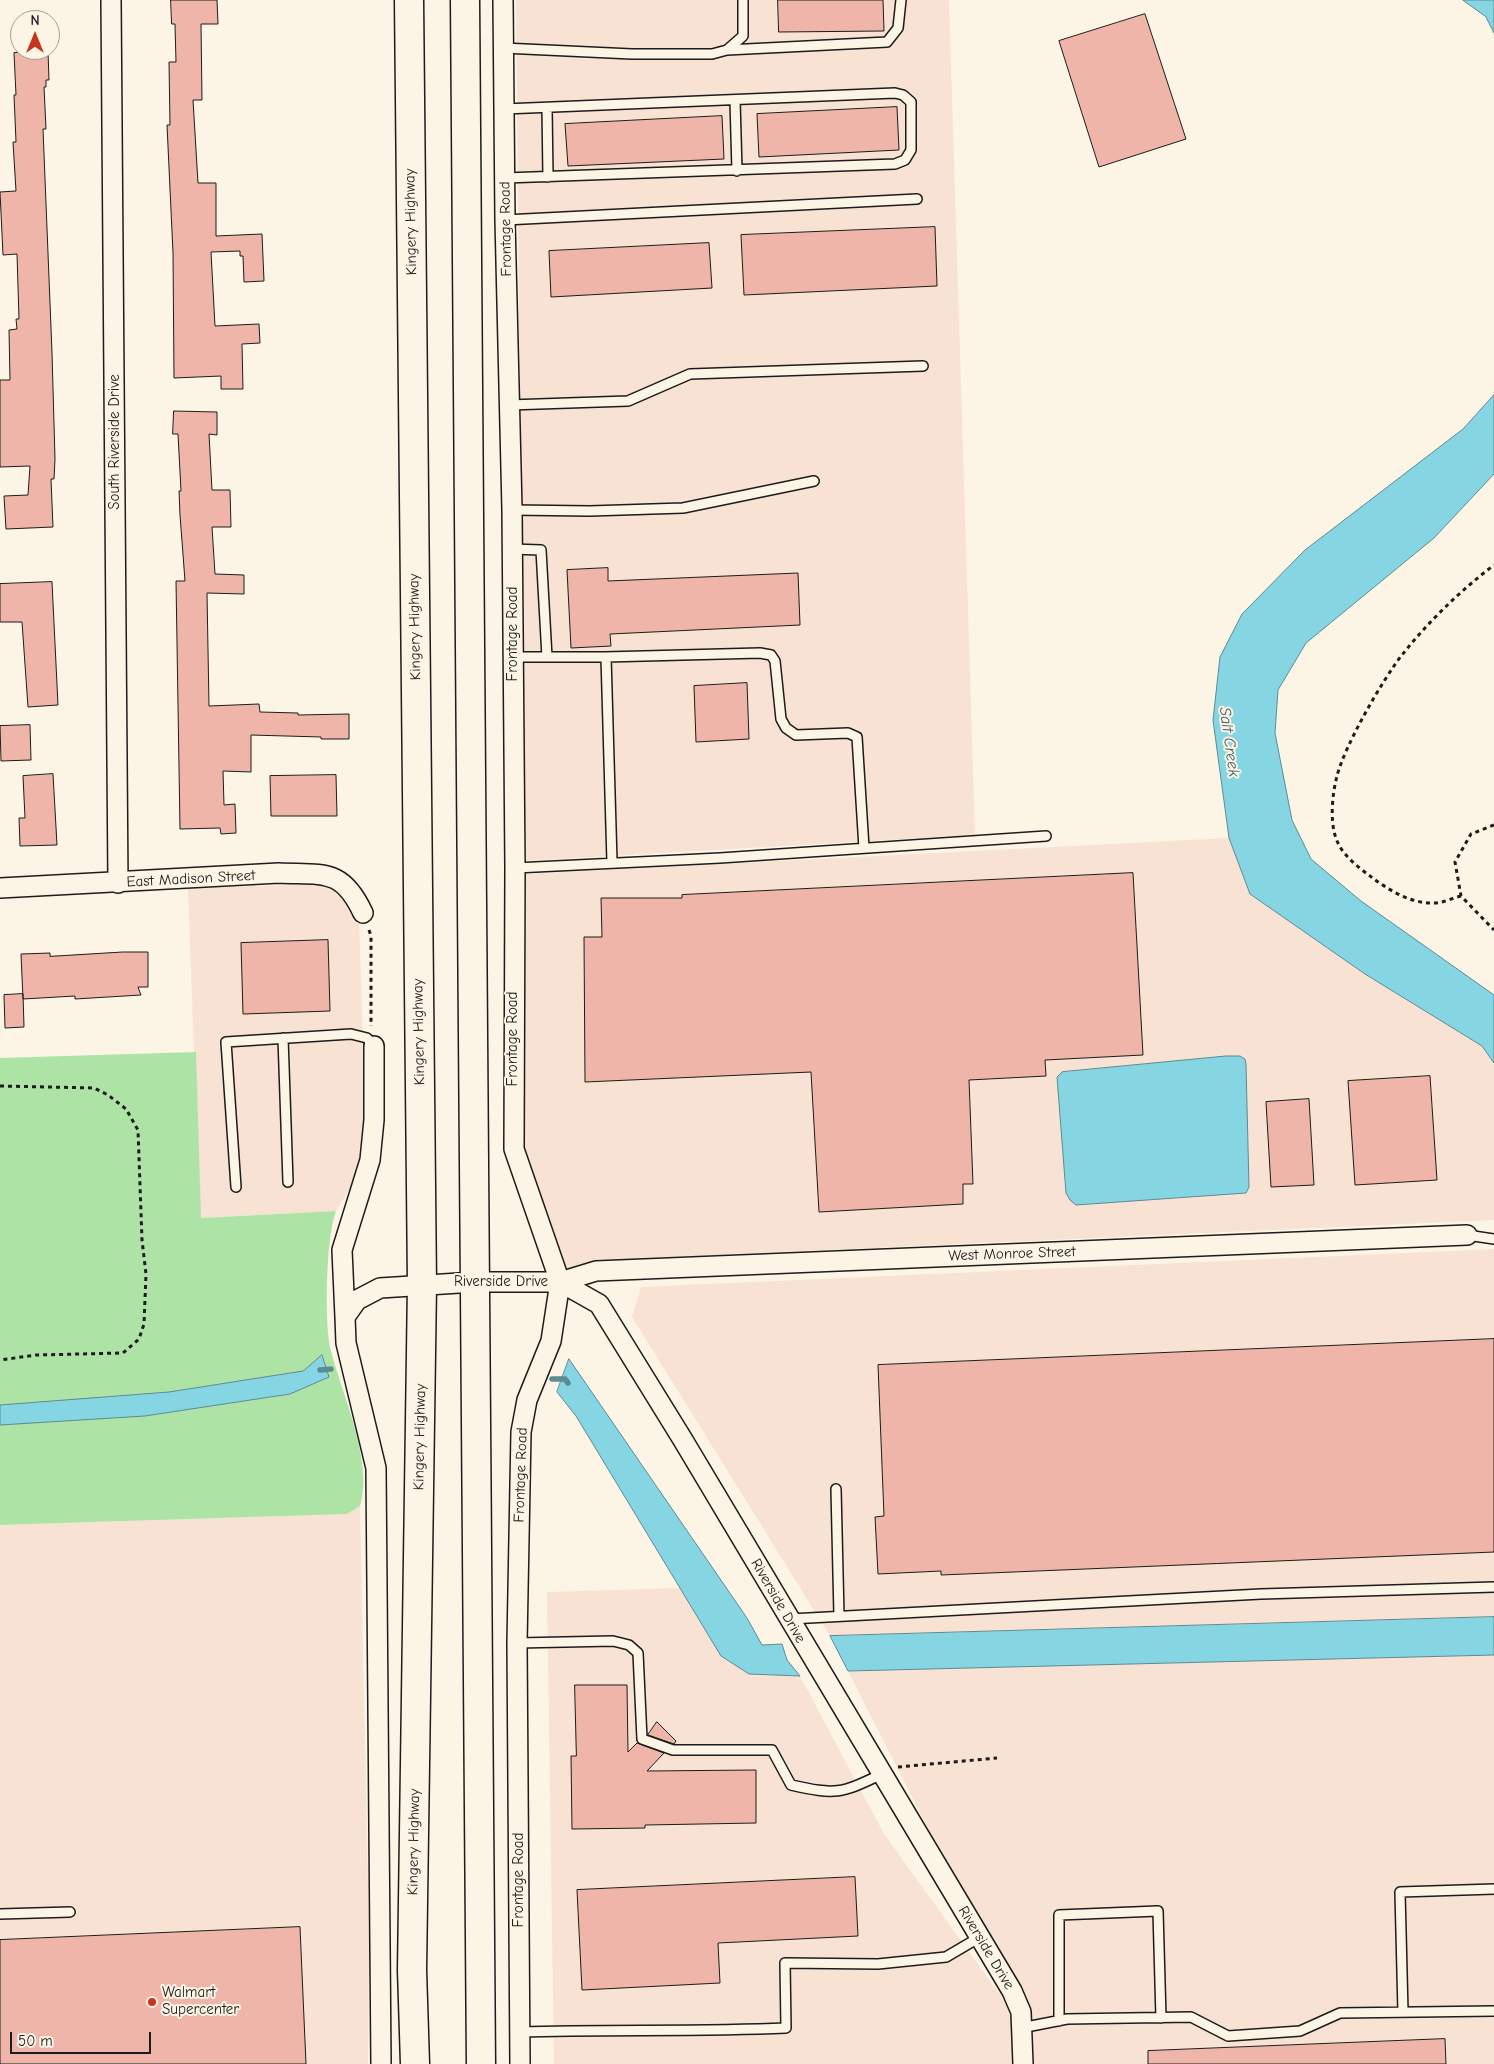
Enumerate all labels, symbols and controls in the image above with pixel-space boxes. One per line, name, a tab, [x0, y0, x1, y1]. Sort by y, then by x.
north arrow	[10, 10, 60, 60]
text: N	[30, 12, 40, 29]
street label: Kingery Highway	[401, 169, 421, 275]
street label: Frontage Road	[496, 181, 516, 277]
street label: South Riverside Drive	[106, 374, 124, 510]
street label: Kingery Highway	[405, 574, 425, 680]
street label: Frontage Road	[504, 586, 522, 682]
water label: Salt Creek	[1215, 706, 1243, 778]
street label: East Madison Street	[126, 867, 256, 891]
street label: Kingery Highway	[409, 979, 429, 1085]
street label: Frontage Road	[504, 991, 522, 1087]
street label: West Monroe Street	[948, 1243, 1076, 1265]
street label: Riverside Drive	[454, 1273, 548, 1291]
street label: Kingery Highway	[410, 1384, 430, 1490]
street label: Frontage Road	[510, 1427, 532, 1523]
street label: Riverside Drive	[747, 1556, 809, 1646]
street label: Kingery Highway	[404, 1789, 424, 1895]
street label: Frontage Road	[510, 1832, 528, 1928]
street label: Riverside Drive	[954, 1903, 1018, 1993]
place label: Walmart Supercenter	[162, 1984, 239, 2019]
marker: Walmart Supercenter	[146, 1996, 158, 2008]
scale bar	[12, 2022, 154, 2054]
text: 50 m	[18, 2032, 53, 2050]

